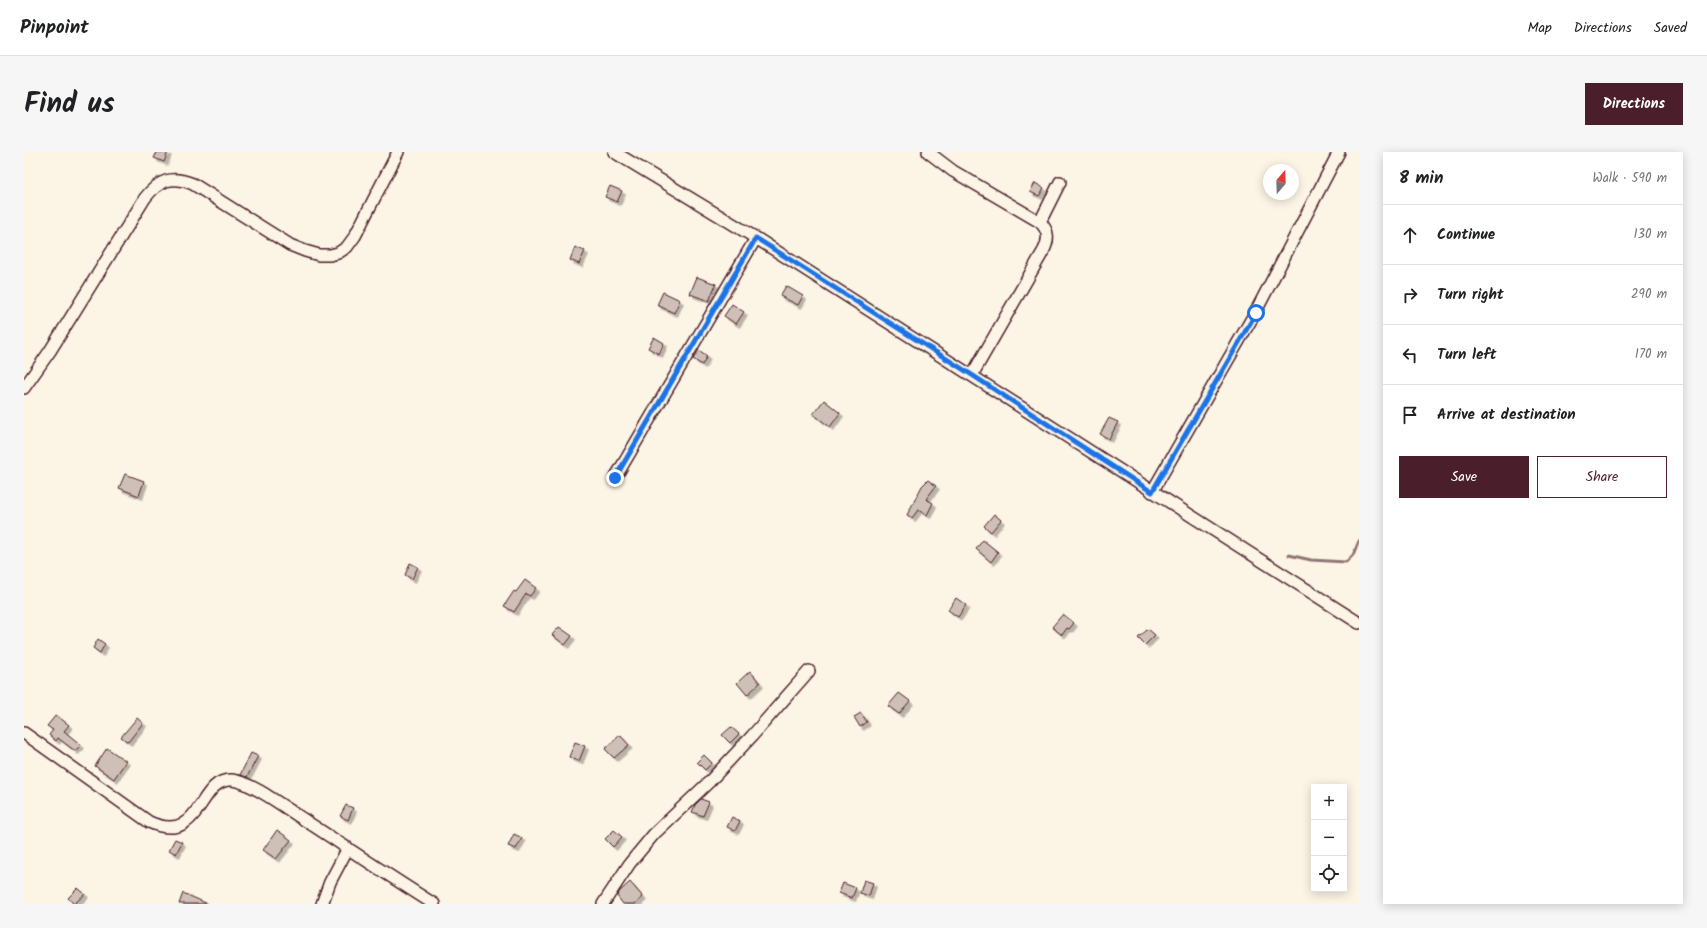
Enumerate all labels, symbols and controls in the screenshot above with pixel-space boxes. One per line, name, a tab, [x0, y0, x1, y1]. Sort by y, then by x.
text: Pinpoint	[20, 13, 89, 43]
text: Map	[1527, 17, 1552, 39]
text: Directions	[1574, 17, 1632, 39]
text: Saved	[1654, 17, 1687, 39]
text: Find us	[24, 82, 115, 127]
button: Directions	[1585, 83, 1683, 125]
north arrow	[1263, 164, 1299, 200]
text: 8 min	[1399, 165, 1443, 192]
text: Walk · 590 m	[1593, 168, 1667, 189]
text: Continue	[1437, 223, 1495, 247]
icon: ahead	[1399, 224, 1421, 246]
text: 130 m	[1633, 224, 1667, 245]
text: Turn right	[1437, 283, 1504, 307]
icon: right	[1399, 284, 1421, 306]
text: 290 m	[1631, 284, 1667, 305]
route start	[1247, 304, 1265, 322]
text: Turn left	[1437, 343, 1497, 367]
icon: left	[1399, 344, 1421, 366]
text: 170 m	[1635, 344, 1667, 365]
text: Arrive at destination	[1437, 403, 1576, 427]
icon: arrive	[1399, 404, 1421, 426]
button: Save	[1399, 456, 1529, 498]
button: Share	[1537, 456, 1667, 498]
route end	[606, 469, 624, 487]
map controls	[1311, 784, 1347, 892]
button: +	[1311, 784, 1347, 820]
button: −	[1311, 820, 1347, 856]
button: locate	[1311, 856, 1347, 892]

